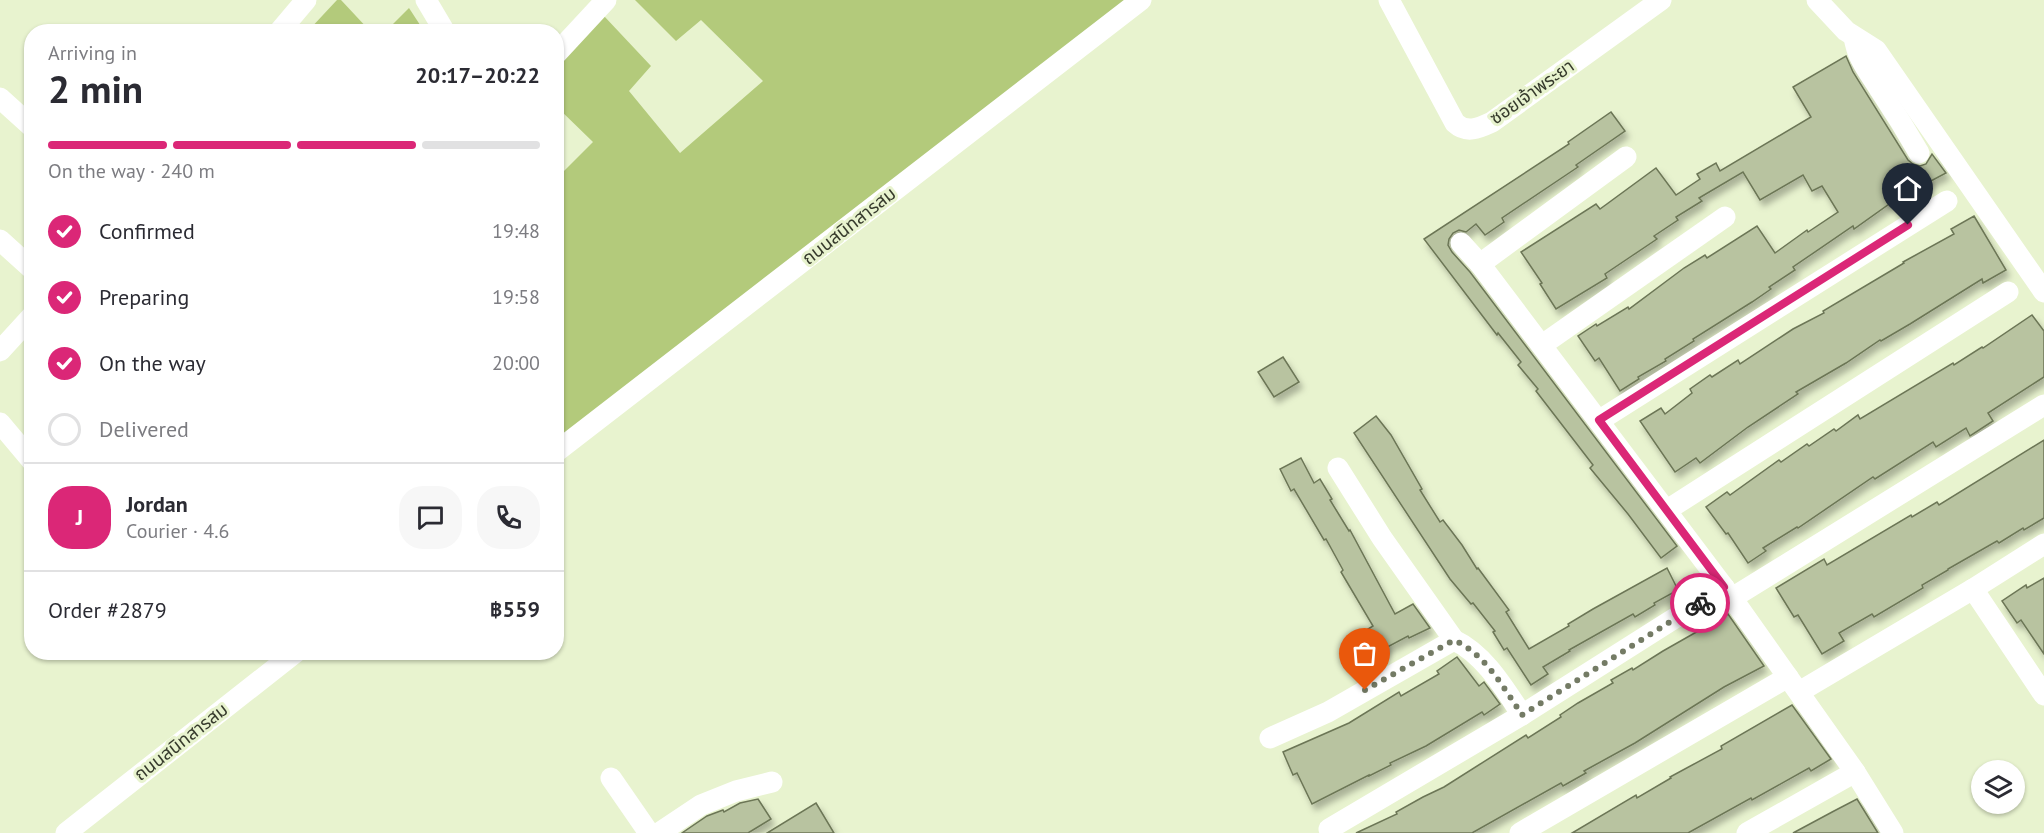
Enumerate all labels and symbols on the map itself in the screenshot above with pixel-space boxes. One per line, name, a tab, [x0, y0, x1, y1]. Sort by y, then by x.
street label: ซอยเจ้าพระยา	[1485, 54, 1578, 129]
pin	[1882, 163, 1933, 225]
street label: ถนนสนิทสารสม	[797, 182, 900, 269]
courier	[1670, 573, 1730, 633]
pin	[1339, 628, 1390, 690]
street label: ถนนสนิทสารสม	[129, 698, 232, 785]

